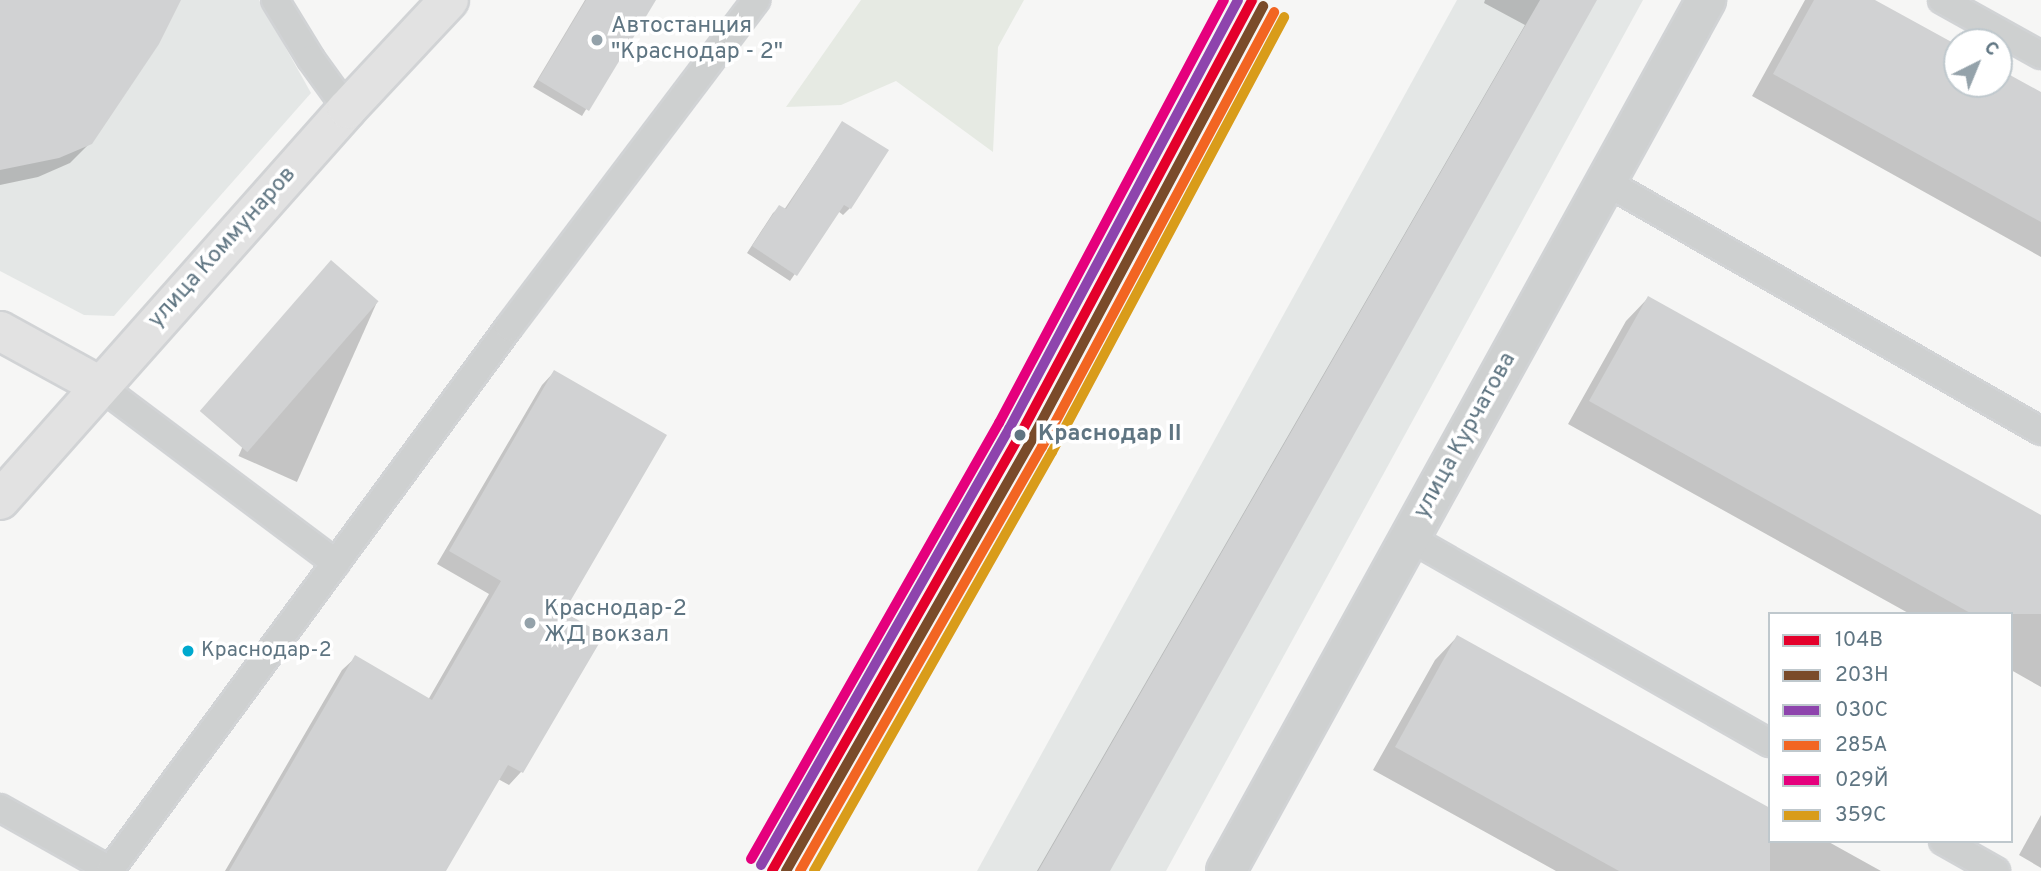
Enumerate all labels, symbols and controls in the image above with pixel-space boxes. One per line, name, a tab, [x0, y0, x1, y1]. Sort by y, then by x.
place label: Автостанция "Краснодар - 2"	[611, 13, 783, 67]
north arrow	[1943, 28, 2013, 98]
marker: Автостанция "Краснодар - 2"	[589, 32, 605, 48]
text: С	[1978, 36, 2004, 62]
street label: улица Коммунаров	[143, 162, 303, 334]
street label: улица Курчатова	[1409, 348, 1523, 524]
place label: Краснодар II	[1038, 421, 1182, 449]
marker: Краснодар II	[1009, 424, 1031, 446]
place label: Краснодар-2 ЖД вокзал	[544, 596, 687, 650]
legend	[1768, 612, 2013, 843]
marker: Краснодар-2 ЖД вокзал	[522, 615, 538, 631]
text: 104В	[1835, 627, 1883, 654]
place label: Краснодар-2	[201, 638, 332, 664]
marker: Краснодар-2	[181, 644, 195, 658]
text: 203Н	[1835, 662, 1889, 689]
text: 030C	[1835, 697, 1888, 724]
text: 285А	[1835, 732, 1888, 759]
text: 029Й	[1835, 767, 1889, 794]
text: 359С	[1835, 802, 1887, 829]

